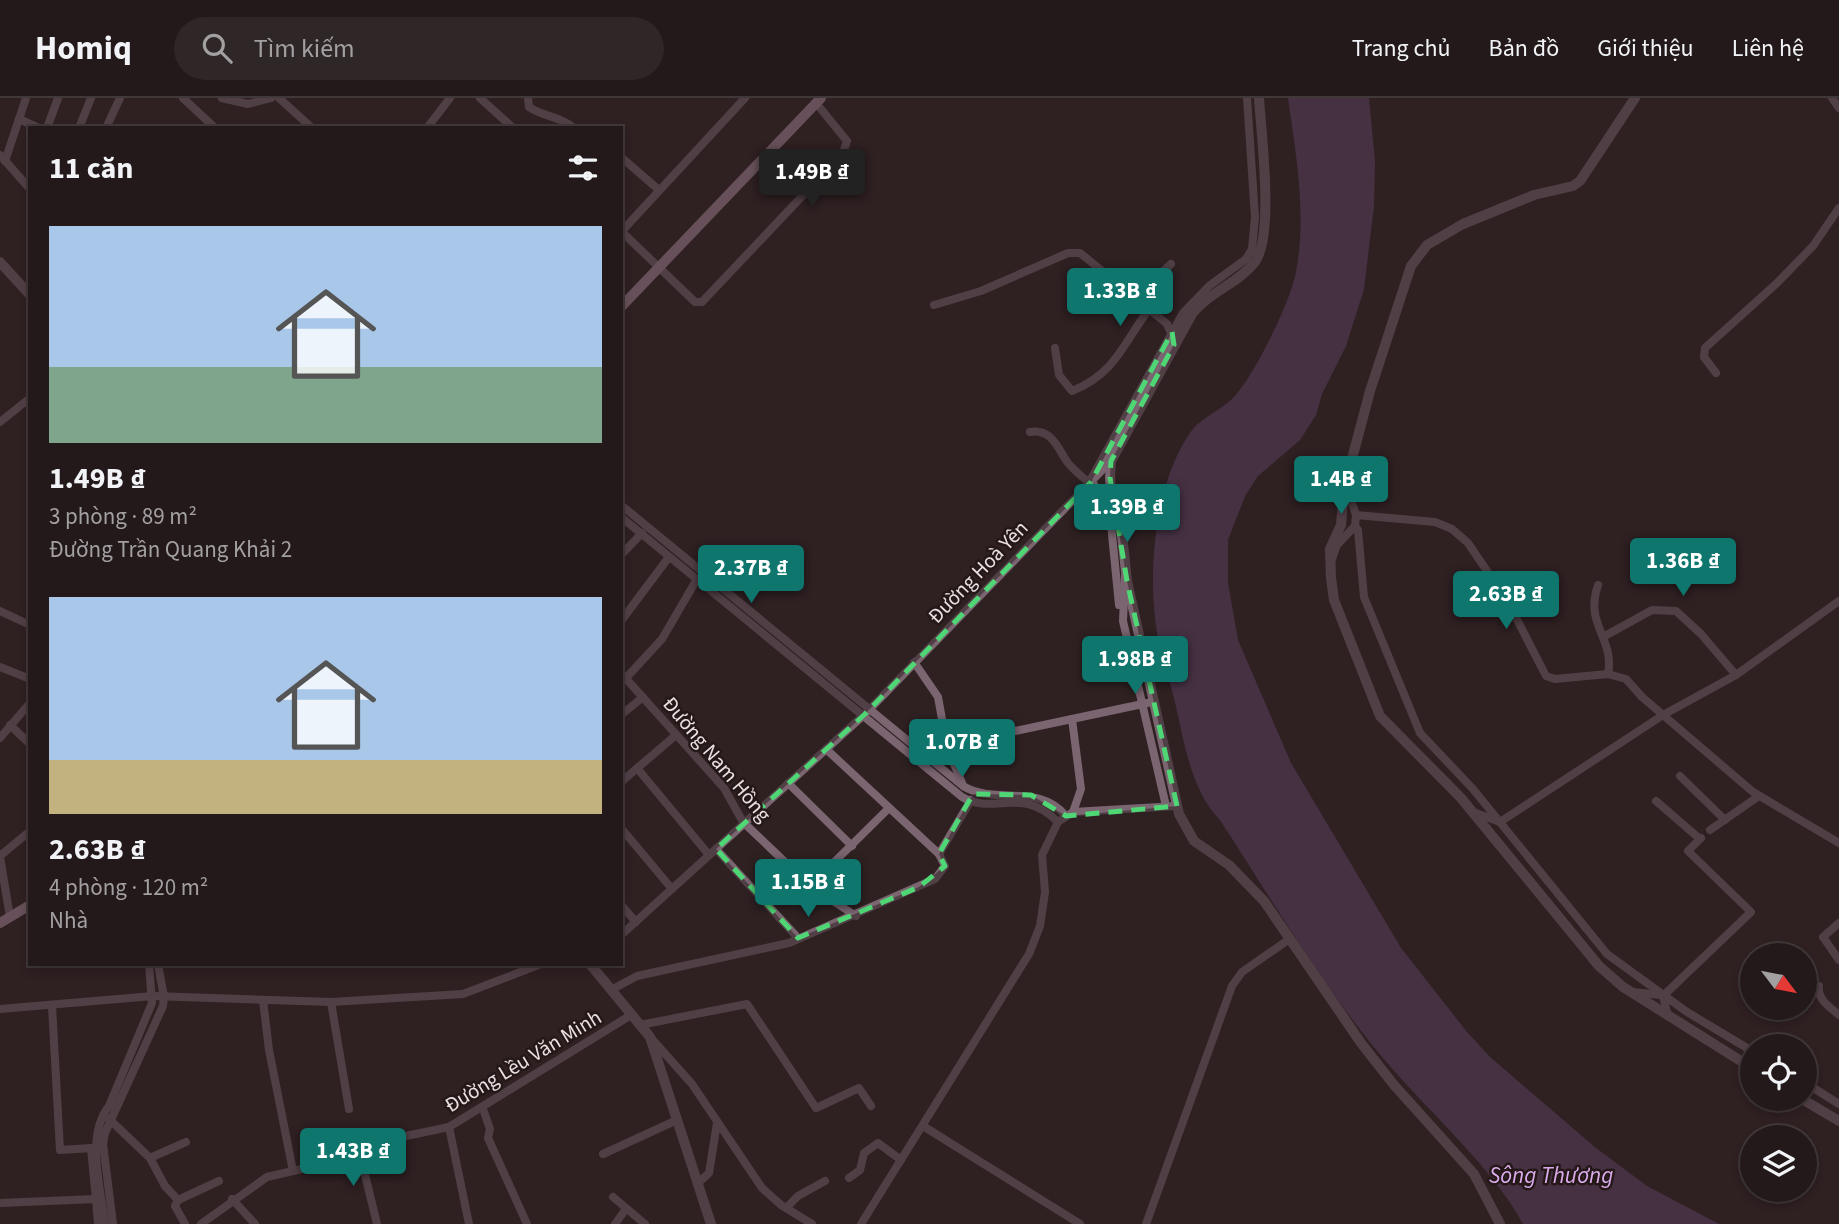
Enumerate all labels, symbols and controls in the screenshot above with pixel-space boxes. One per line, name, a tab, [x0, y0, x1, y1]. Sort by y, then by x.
search box	[174, 17, 664, 80]
text: Homiq	[35, 25, 132, 72]
icon: search	[198, 29, 236, 67]
text: Tìm kiếm	[254, 30, 355, 67]
text: Trang chủ	[1352, 31, 1451, 66]
text: Bản đồ	[1489, 31, 1559, 66]
text: Giới thiệu	[1597, 31, 1694, 66]
text: Liên hệ	[1732, 31, 1804, 66]
text: 11 căn	[49, 147, 133, 190]
icon: filters	[564, 149, 602, 187]
pin: 1.49B ₫	[747, 150, 877, 209]
text: 1.49B ₫	[775, 155, 849, 188]
pin: 1.33B ₫	[1055, 268, 1185, 328]
icon: home	[263, 271, 389, 397]
text: 1.33B ₫	[1083, 274, 1157, 307]
pin: 1.4B ₫	[1284, 456, 1398, 516]
text: 1.49B ₫	[49, 457, 146, 500]
text: 1.4B ₫	[1310, 462, 1372, 495]
pin: 1.39B ₫	[1062, 484, 1192, 544]
text: 1.39B ₫	[1090, 490, 1164, 523]
text: 3 phòng · 89 m²	[49, 500, 197, 533]
street label: Đường Hoà Yên	[921, 514, 1035, 630]
text: Đường Trần Quang Khải 2	[49, 533, 292, 566]
pin: 1.36B ₫	[1618, 538, 1748, 598]
text: 1.36B ₫	[1646, 544, 1720, 577]
pin: 2.37B ₫	[686, 546, 816, 605]
text: 2.37B ₫	[714, 551, 788, 584]
pin: 2.63B ₫	[1441, 572, 1571, 631]
text: 2.63B ₫	[1469, 577, 1543, 610]
pin: 1.98B ₫	[1070, 636, 1200, 696]
icon: home	[263, 642, 389, 768]
text: 1.98B ₫	[1098, 642, 1172, 675]
street label: Đường Nam Hồng	[656, 690, 779, 828]
pin: 1.07B ₫	[897, 720, 1027, 779]
text: 1.07B ₫	[925, 725, 999, 758]
text: 2.63B ₫	[49, 828, 146, 871]
pin: 1.15B ₫	[743, 860, 873, 919]
text: 1.15B ₫	[771, 865, 845, 898]
text: 4 phòng · 120 m²	[49, 871, 208, 904]
text: Nhà	[49, 904, 88, 937]
north arrow	[1740, 943, 1816, 1020]
map controls	[1740, 943, 1817, 1202]
street label: Đường Lều Văn Minh	[439, 1002, 607, 1120]
button: locate	[1740, 1034, 1817, 1111]
button: layers	[1740, 1125, 1817, 1202]
pin: 1.43B ₫	[288, 1128, 418, 1188]
text: 1.43B ₫	[316, 1134, 390, 1167]
water label: Sông Thương	[1489, 1159, 1613, 1192]

